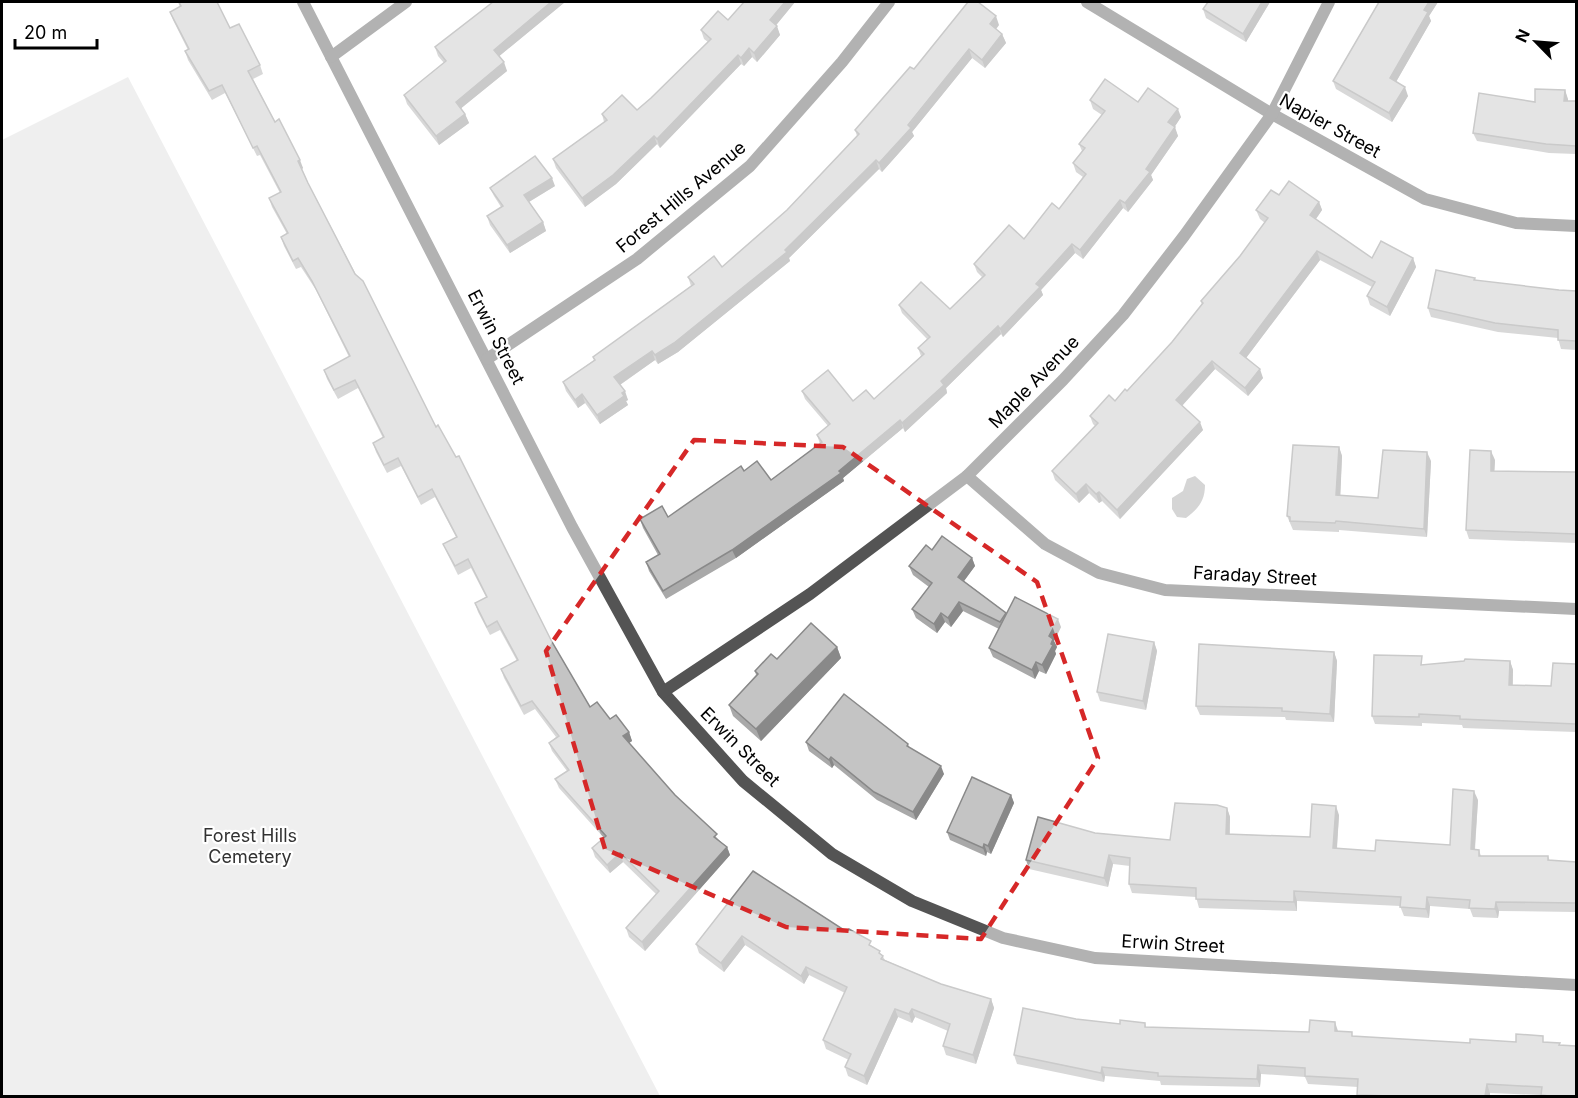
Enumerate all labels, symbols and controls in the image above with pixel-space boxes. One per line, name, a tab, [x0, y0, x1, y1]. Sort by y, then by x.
scale bar	[15, 12, 98, 50]
north arrow	[1506, 12, 1566, 72]
text: 20 m	[24, 22, 67, 43]
text: N	[1511, 26, 1534, 45]
street label: Napier Street	[1276, 89, 1384, 162]
street label: Forest Hills Avenue	[612, 136, 750, 257]
street label: Erwin Street	[464, 286, 529, 388]
street label: Maple Avenue	[984, 331, 1083, 432]
street label: Faraday Street	[1193, 562, 1318, 589]
street label: Erwin Street	[696, 703, 784, 791]
park label: Forest Hills Cemetery	[203, 825, 297, 867]
street label: Erwin Street	[1121, 930, 1225, 957]

